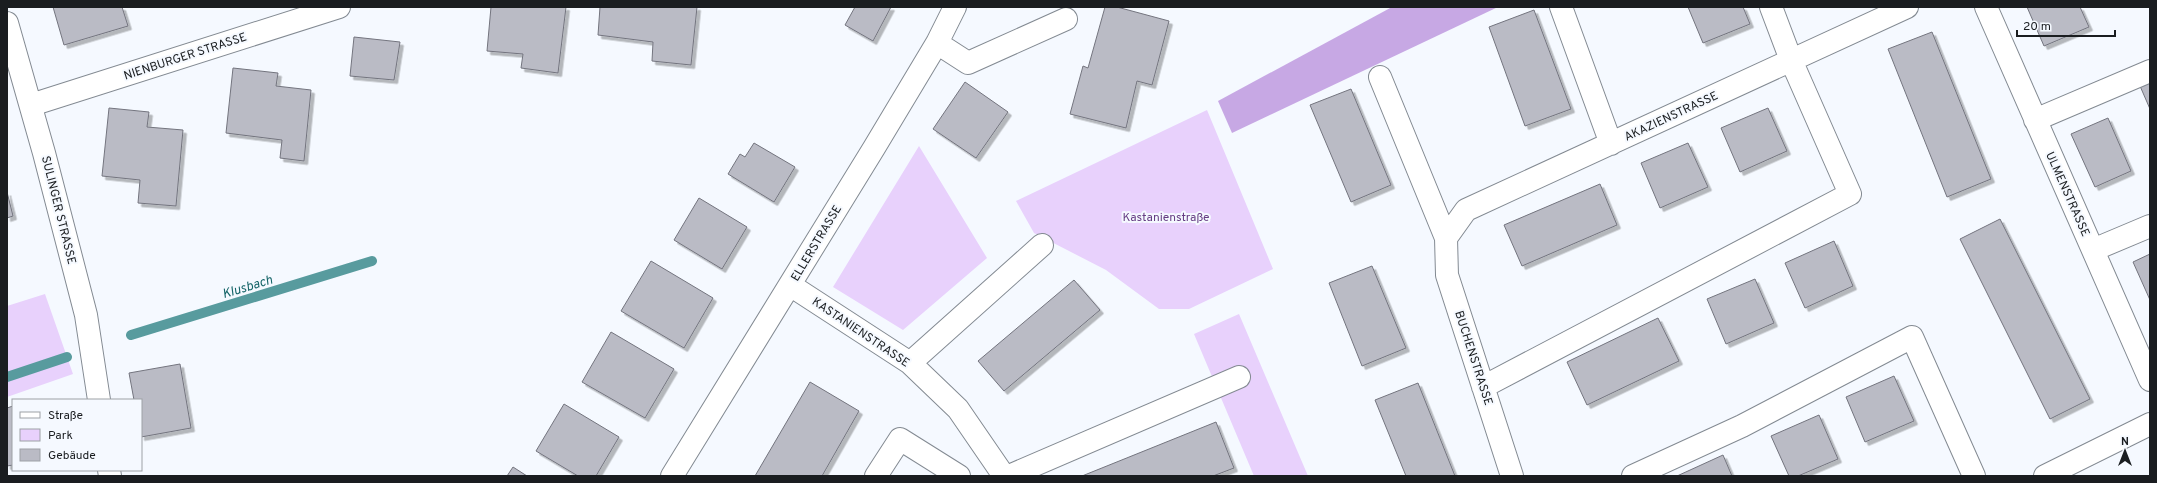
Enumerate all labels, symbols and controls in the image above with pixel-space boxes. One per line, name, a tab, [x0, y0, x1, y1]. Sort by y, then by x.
scale bar	[2017, 12, 2115, 38]
text: 20 m	[2023, 19, 2051, 35]
street label: NIENBURGER STRASSE	[122, 29, 249, 84]
street label: AKAZIENSTRASSE	[1622, 88, 1721, 146]
street label: ULMENSTRASSE	[2041, 149, 2093, 239]
street label: SULINGER STRASSE	[37, 154, 79, 266]
street label: ELLERSTRASSE	[788, 202, 846, 285]
park label: Kastanienstraße	[1123, 210, 1209, 226]
water label: Klusbach	[221, 273, 275, 303]
street label: KASTANIENSTRASSE	[808, 294, 912, 372]
street label: BUCHENSTRASSE	[1450, 309, 1496, 408]
legend	[12, 399, 142, 471]
text: Straße	[48, 408, 83, 424]
text: Park	[48, 428, 73, 444]
north arrow	[2105, 431, 2145, 471]
text: N	[2121, 435, 2129, 449]
text: Gebäude	[48, 448, 96, 464]

